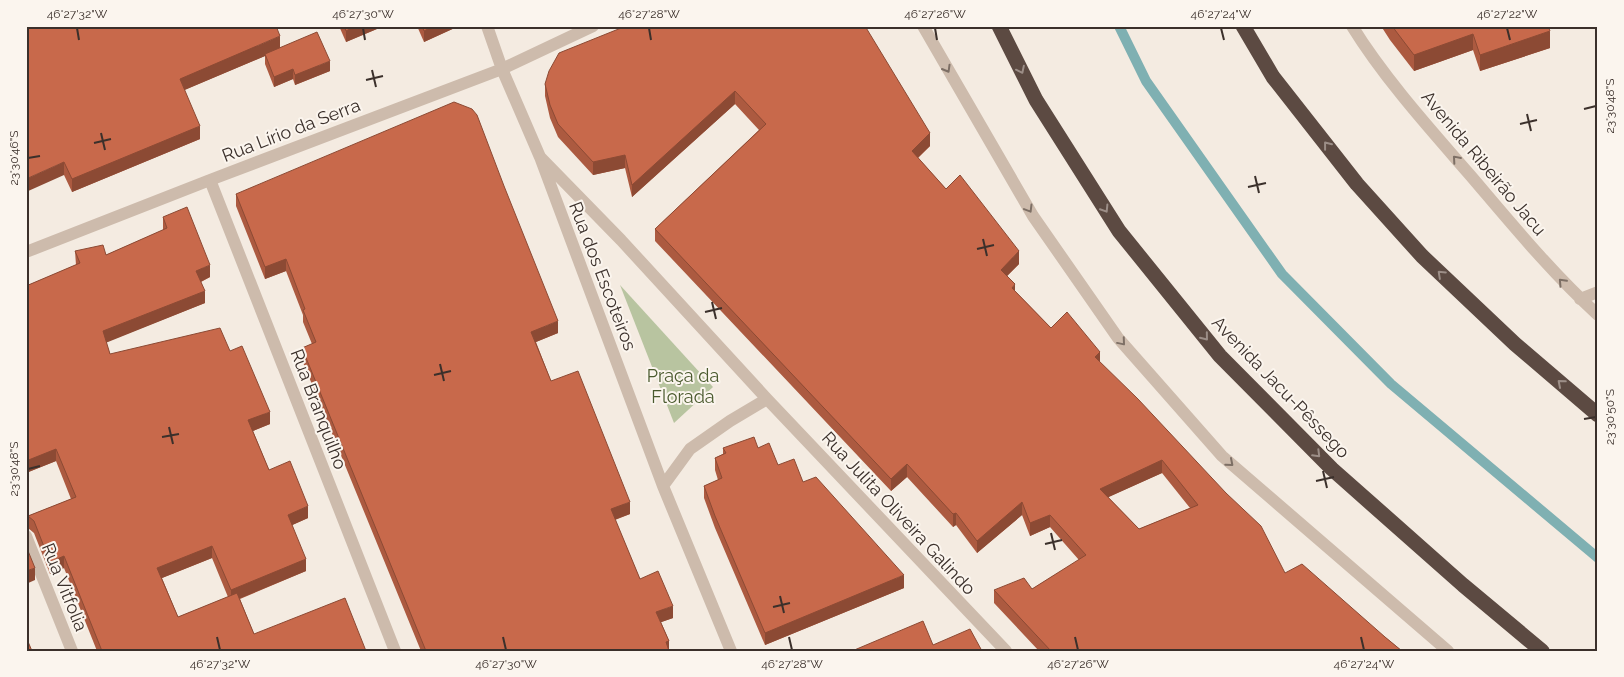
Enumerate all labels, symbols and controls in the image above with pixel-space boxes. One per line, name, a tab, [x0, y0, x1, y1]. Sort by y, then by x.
text: 46°27'32"W	[47, 7, 108, 21]
text: 46°27'30"W	[332, 7, 394, 21]
text: 46°27'28"W	[618, 7, 680, 21]
text: 46°27'26"W	[904, 7, 966, 21]
text: 46°27'24"W	[1191, 7, 1252, 21]
text: 46°27'22"W	[1477, 7, 1538, 21]
one-way arrow	[940, 64, 950, 73]
one-way arrow	[1015, 65, 1025, 74]
text: 23°30'48"S	[1603, 79, 1617, 133]
street label: Avenida Ribeirão Jacu	[1417, 86, 1551, 240]
street label: Rua Lírio da Serra	[219, 94, 363, 166]
text: 23°30'46"S	[7, 130, 21, 186]
one-way arrow	[1323, 142, 1332, 151]
one-way arrow	[1453, 156, 1462, 165]
street label: Rua dos Escoteiros	[565, 199, 641, 354]
one-way arrow	[1099, 203, 1108, 212]
one-way arrow	[1023, 204, 1033, 213]
one-way arrow	[1437, 271, 1446, 280]
one-way arrow	[1559, 278, 1568, 287]
street label: Avenida Jacu-Pêssego	[1208, 312, 1354, 462]
one-way arrow	[1199, 331, 1207, 340]
one-way arrow	[1116, 337, 1125, 346]
street label: Rua Branquilho	[286, 346, 352, 472]
park label: Praça da Florada	[647, 365, 719, 407]
one-way arrow	[1557, 380, 1566, 389]
text: 23°30'50"S	[1603, 389, 1617, 445]
street label: Rua Julita Oliveira Galindo	[818, 427, 980, 599]
text: 23°30'48"S	[7, 442, 21, 496]
one-way arrow	[1311, 448, 1320, 457]
one-way arrow	[1225, 458, 1234, 467]
street label: Rua Vitfolia	[38, 540, 92, 634]
text: 46°27'32"W	[190, 657, 251, 671]
text: 46°27'30"W	[475, 657, 537, 671]
text: 46°27'28"W	[761, 657, 823, 671]
text: 46°27'26"W	[1047, 657, 1109, 671]
text: 46°27'24"W	[1334, 657, 1395, 671]

